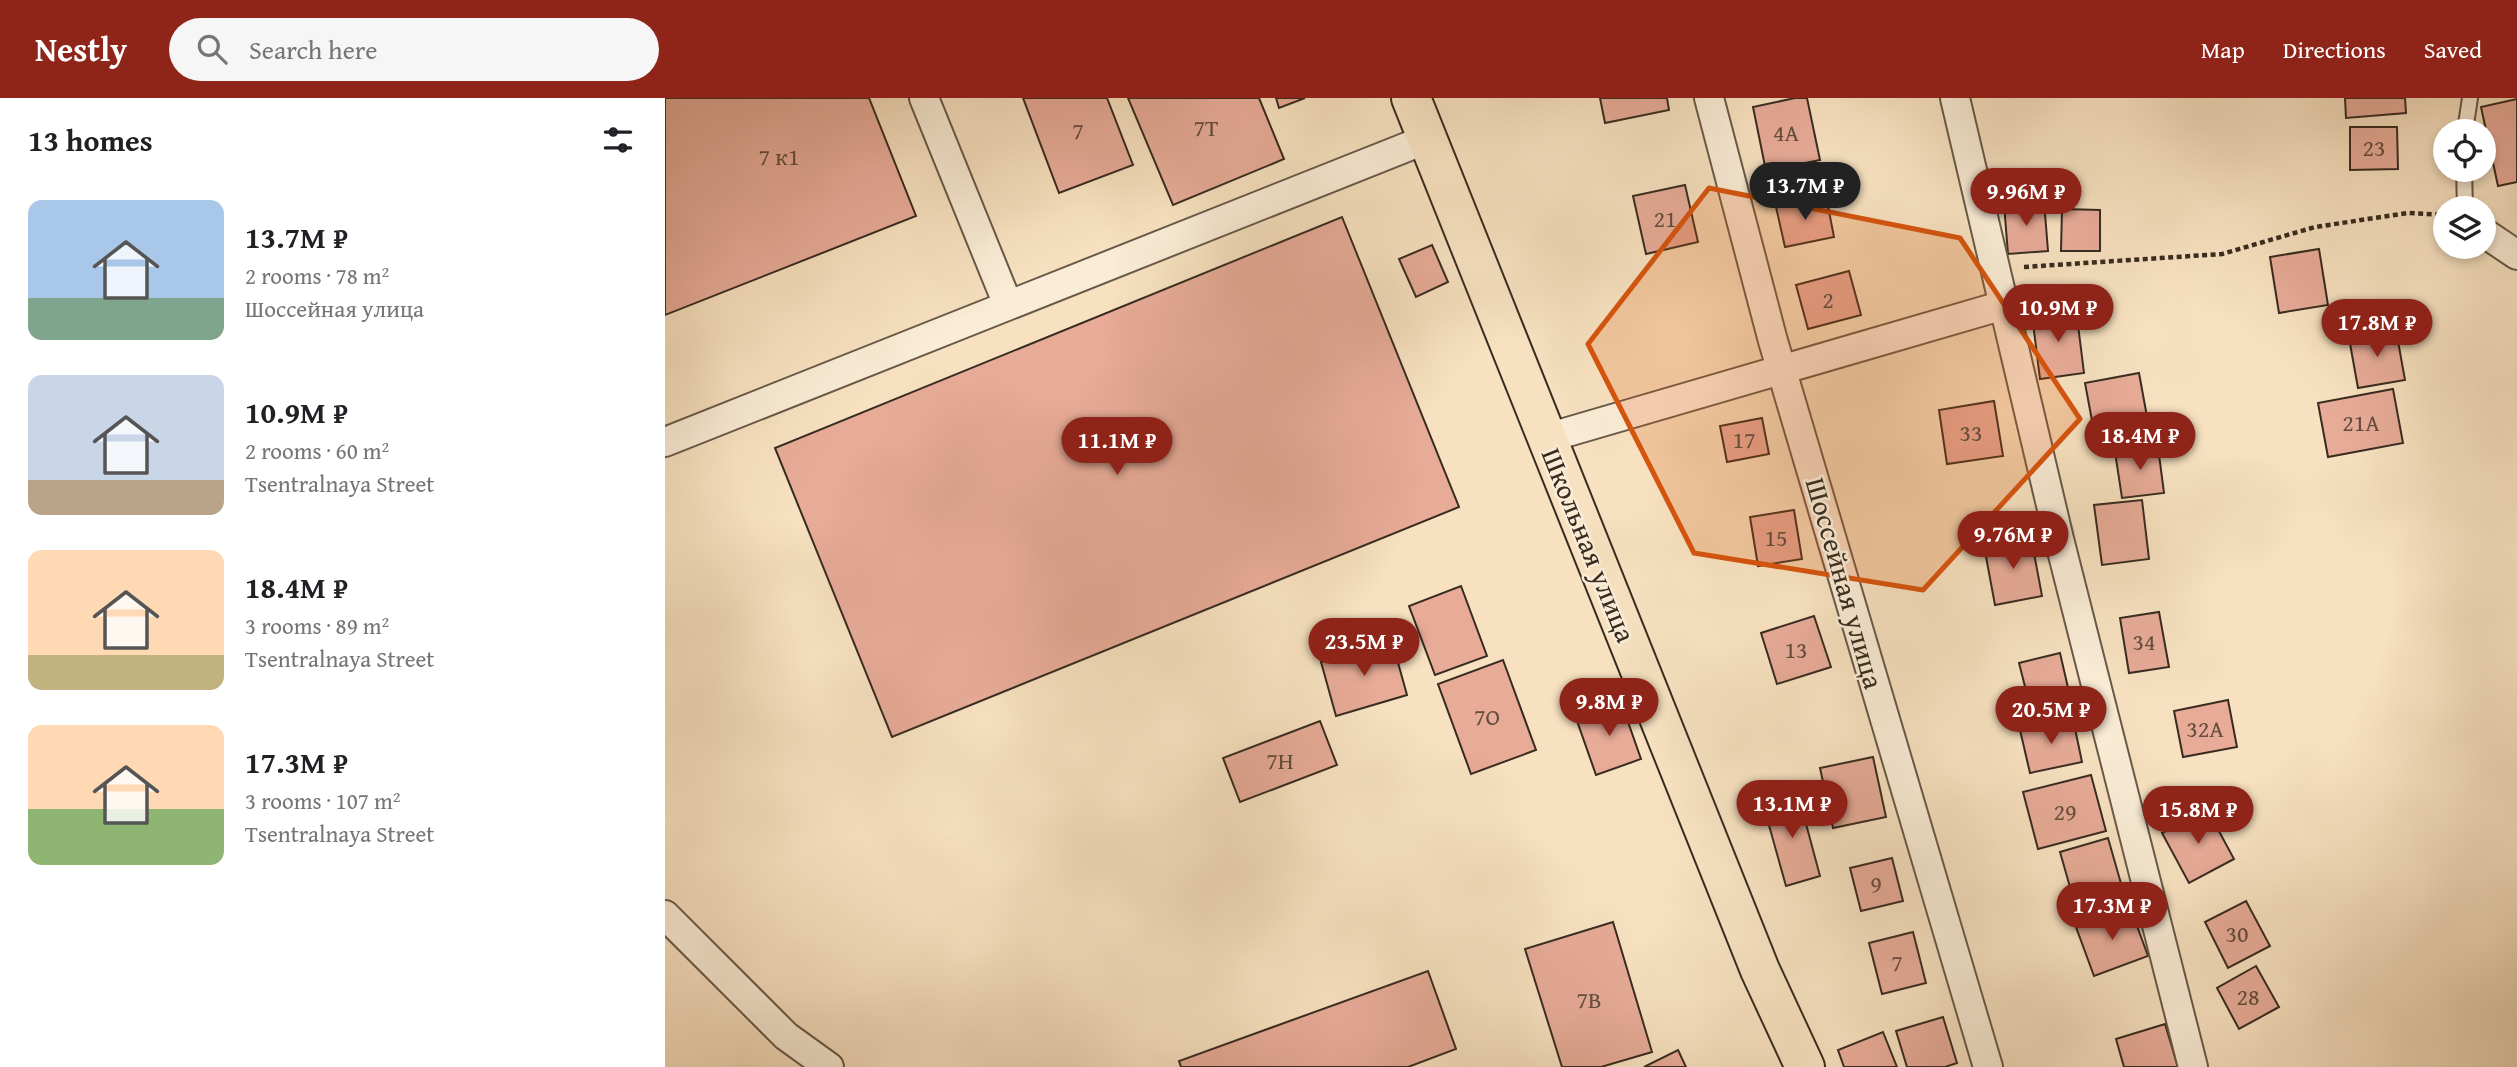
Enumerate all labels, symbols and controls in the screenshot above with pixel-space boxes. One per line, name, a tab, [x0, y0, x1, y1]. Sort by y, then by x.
search box	[169, 18, 659, 81]
text: Nestly	[35, 25, 127, 73]
icon: search	[193, 30, 231, 68]
text: Search here	[249, 30, 377, 69]
text: Map	[2201, 32, 2245, 67]
text: Directions	[2283, 32, 2386, 67]
text: Saved	[2424, 32, 2482, 67]
house number: 7Т	[1193, 110, 1219, 145]
house number: 7	[1072, 113, 1084, 148]
house number: 4А	[1773, 115, 1800, 150]
text: 13 homes	[28, 118, 153, 162]
map controls	[2433, 119, 2496, 259]
button: locate	[2433, 119, 2496, 182]
icon: filters	[599, 121, 637, 159]
house number: 23	[2362, 130, 2386, 165]
house number: 7 к1	[759, 139, 799, 174]
pin: 13.7M ₽	[1740, 162, 1870, 222]
text: 13.7M ₽	[1765, 168, 1845, 201]
pin: 9.96M ₽	[1961, 169, 2091, 228]
text: 9.96M ₽	[1986, 174, 2066, 207]
button: layers	[2433, 196, 2496, 259]
house number: 21	[1653, 201, 1677, 236]
text: 13.7M ₽	[245, 215, 348, 259]
icon: home	[84, 228, 168, 312]
text: 2 rooms · 78 m²	[245, 259, 389, 292]
house number: 2	[1822, 282, 1834, 317]
pin: 10.9M ₽	[1993, 285, 2123, 344]
text: 10.9M ₽	[2018, 290, 2098, 323]
text: Шоссейная улица	[245, 292, 424, 325]
pin: 17.8M ₽	[2312, 300, 2442, 359]
text: 17.8M ₽	[2337, 305, 2417, 338]
text: 10.9M ₽	[245, 390, 348, 434]
icon: home	[84, 403, 168, 487]
house number: 21А	[2342, 405, 2380, 440]
pin: 18.4M ₽	[2075, 412, 2205, 472]
house number: 33	[1959, 415, 1983, 450]
pin: 11.1M ₽	[1052, 418, 1182, 477]
text: 18.4M ₽	[2100, 418, 2180, 451]
house number: 17	[1732, 422, 1756, 457]
text: 11.1M ₽	[1077, 423, 1157, 456]
text: 2 rooms · 60 m²	[245, 434, 389, 467]
street label: Школьная улица	[1532, 441, 1647, 649]
text: Tsentralnaya Street	[245, 467, 434, 500]
street label: Шоссейная улица	[1796, 473, 1895, 694]
pin: 9.76M ₽	[1948, 512, 2078, 571]
text: 9.76M ₽	[1973, 517, 2053, 550]
house number: 15	[1764, 520, 1788, 555]
text: 18.4M ₽	[245, 565, 348, 609]
icon: home	[84, 578, 168, 662]
text: 3 rooms · 89 m²	[245, 609, 389, 642]
pin: 23.5M ₽	[1299, 618, 1429, 678]
text: 23.5M ₽	[1324, 624, 1404, 657]
house number: 34	[2132, 624, 2156, 659]
house number: 13	[1784, 632, 1808, 667]
text: Tsentralnaya Street	[245, 642, 434, 675]
pin: 9.8M ₽	[1552, 678, 1666, 738]
text: 9.8M ₽	[1575, 684, 1643, 717]
pin: 20.5M ₽	[1986, 686, 2116, 746]
text: 20.5M ₽	[2011, 692, 2091, 725]
house number: 7О	[1474, 699, 1500, 734]
house number: 32А	[2186, 711, 2224, 746]
text: 17.3M ₽	[245, 740, 348, 784]
house number: 7Н	[1266, 743, 1294, 778]
icon: home	[84, 753, 168, 837]
pin: 13.1M ₽	[1727, 780, 1857, 840]
text: 3 rooms · 107 m²	[245, 784, 400, 817]
text: 13.1M ₽	[1752, 786, 1832, 819]
pin: 15.8M ₽	[2133, 786, 2263, 846]
text: 15.8M ₽	[2158, 792, 2238, 825]
house number: 29	[2053, 794, 2077, 829]
text: Tsentralnaya Street	[245, 817, 434, 850]
house number: 9	[1870, 866, 1882, 901]
pin: 17.3M ₽	[2047, 882, 2177, 942]
text: 17.3M ₽	[2072, 888, 2152, 921]
house number: 30	[2225, 916, 2249, 951]
house number: 7	[1891, 945, 1903, 980]
house number: 28	[2236, 979, 2260, 1014]
house number: 7В	[1576, 982, 1602, 1017]

